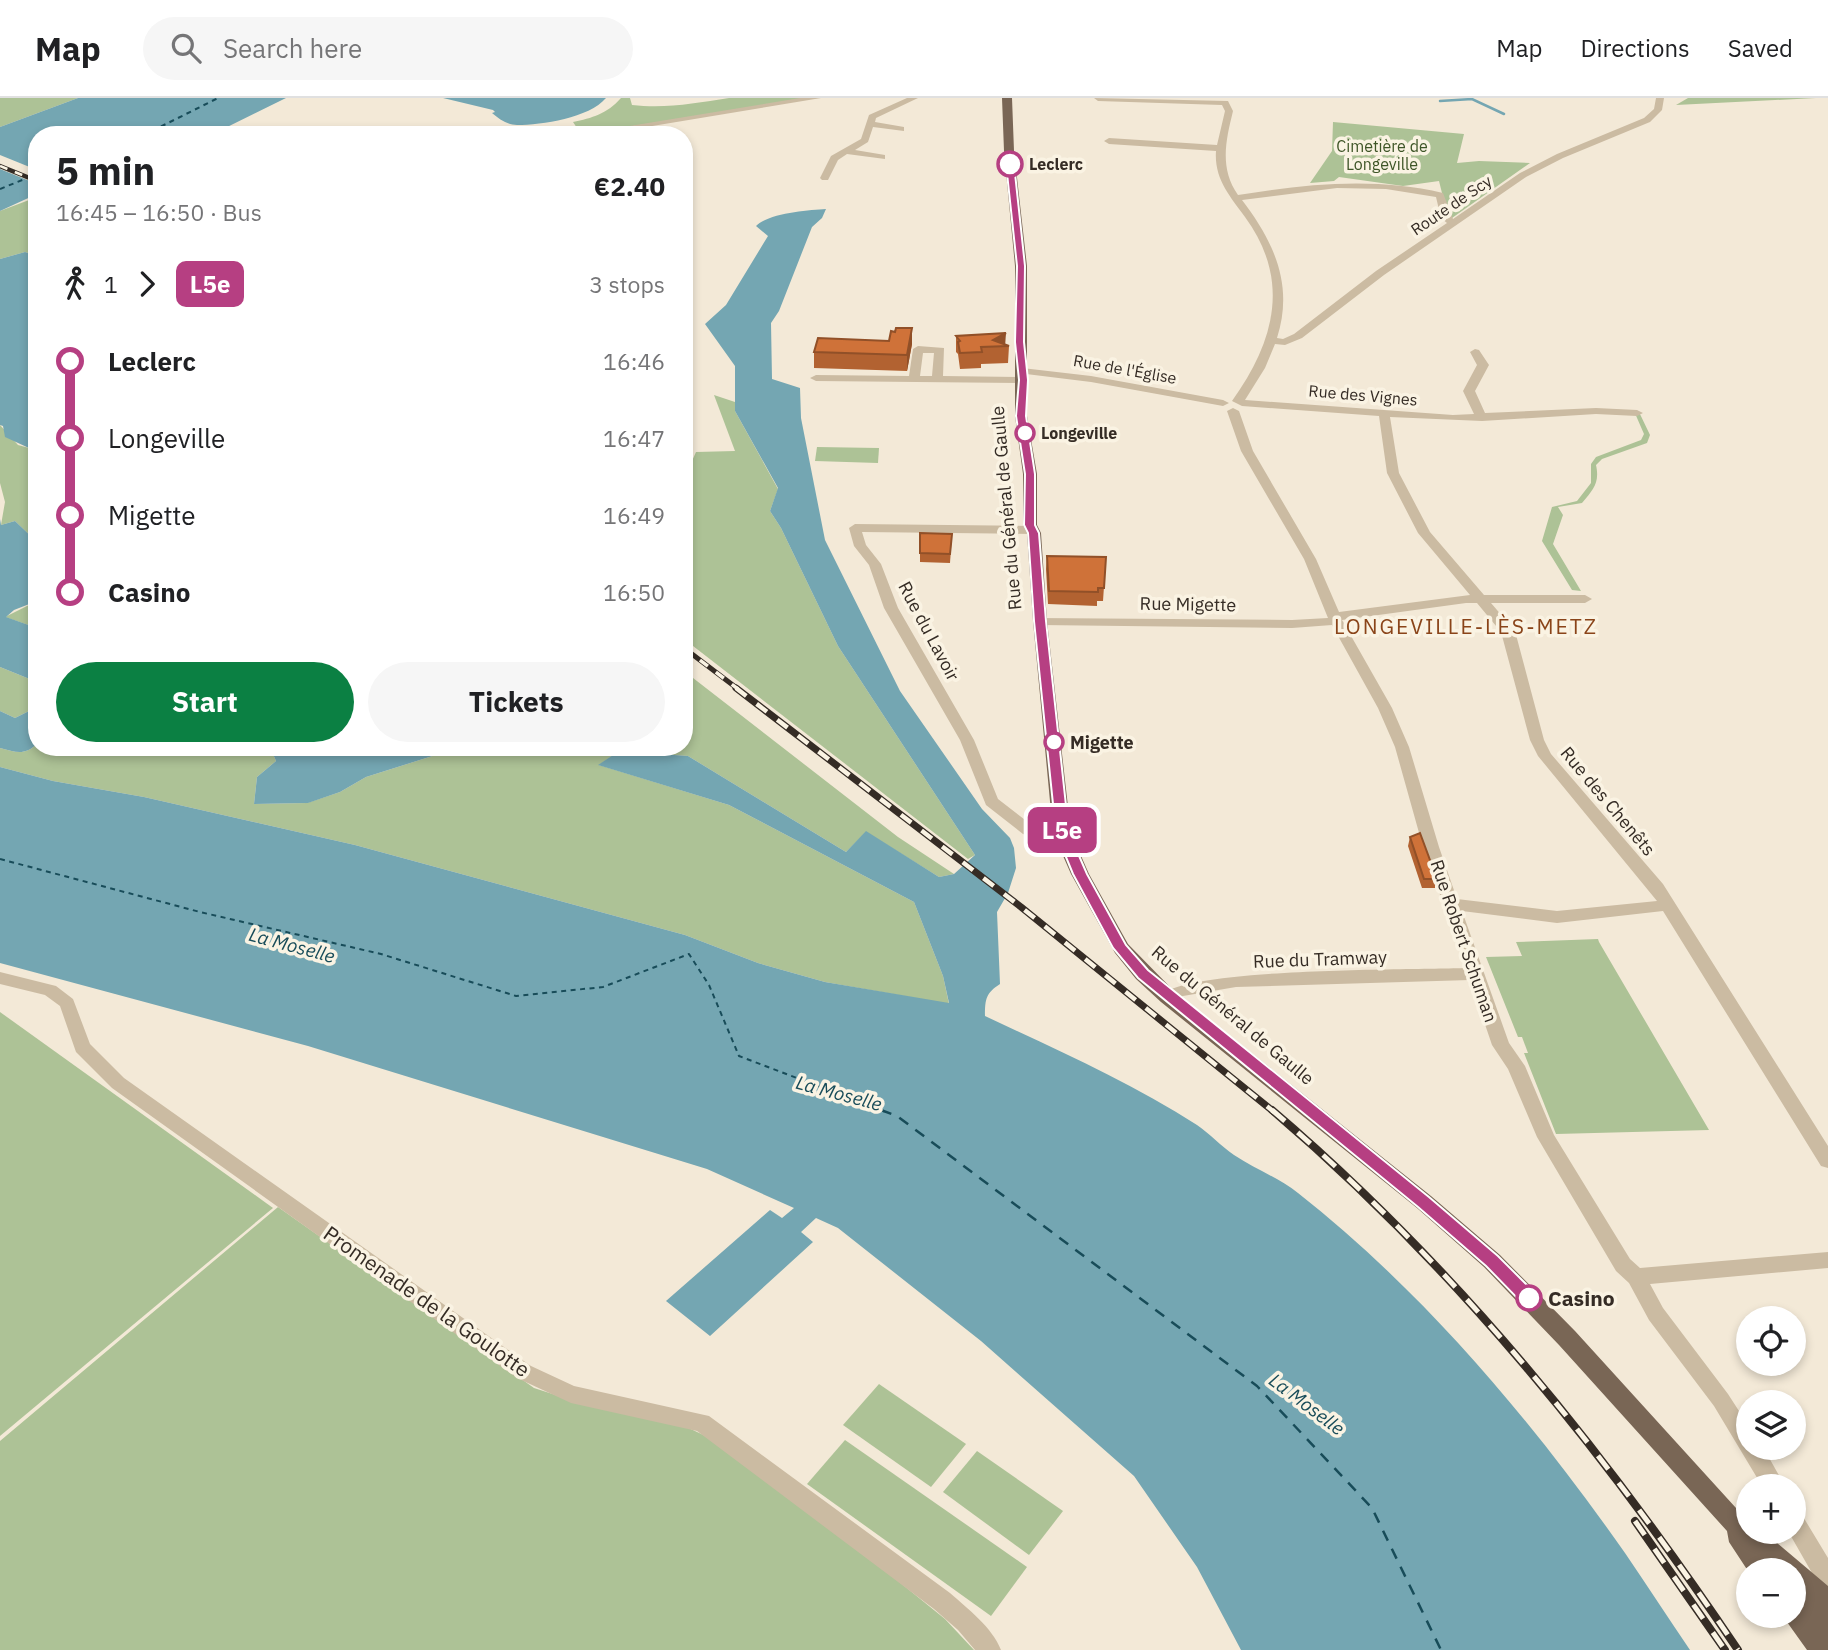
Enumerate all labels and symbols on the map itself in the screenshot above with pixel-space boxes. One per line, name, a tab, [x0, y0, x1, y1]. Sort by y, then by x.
park label: Cimetière de Longeville	[1336, 136, 1428, 174]
marker: Leclerc	[997, 151, 1023, 177]
place label: Leclerc	[1029, 154, 1083, 174]
street label: Route de Scy	[1407, 171, 1495, 239]
street label: Rue de l'Église	[1072, 349, 1179, 388]
street label: Rue des Vignes	[1308, 380, 1418, 410]
street label: Rue du Général de Gaulle	[986, 405, 1026, 611]
marker: Longeville	[1015, 423, 1035, 443]
place label: Longeville	[1041, 423, 1117, 443]
street label: Rue du Lavoir	[893, 577, 965, 685]
street label: Rue Migette	[1140, 592, 1237, 616]
district label: LONGEVILLE-LÈS-METZ	[1334, 612, 1598, 640]
place label: Migette	[1070, 731, 1134, 754]
marker: Migette	[1044, 732, 1064, 752]
street label: Rue des Chenêts	[1556, 742, 1660, 860]
line badge: L5e	[1022, 807, 1102, 853]
street label: Rue Robert Schuman	[1425, 857, 1503, 1025]
water label: La Moselle	[246, 922, 338, 968]
street label: Rue du Général de Gaulle	[1147, 940, 1319, 1090]
street label: Rue du Tramway	[1253, 945, 1387, 973]
water label: La Moselle	[793, 1070, 885, 1116]
street label: Promenade de la Goulotte	[318, 1219, 536, 1383]
place label: Casino	[1548, 1284, 1615, 1312]
marker: Casino	[1516, 1285, 1542, 1311]
water label: La Moselle	[1265, 1368, 1350, 1440]

